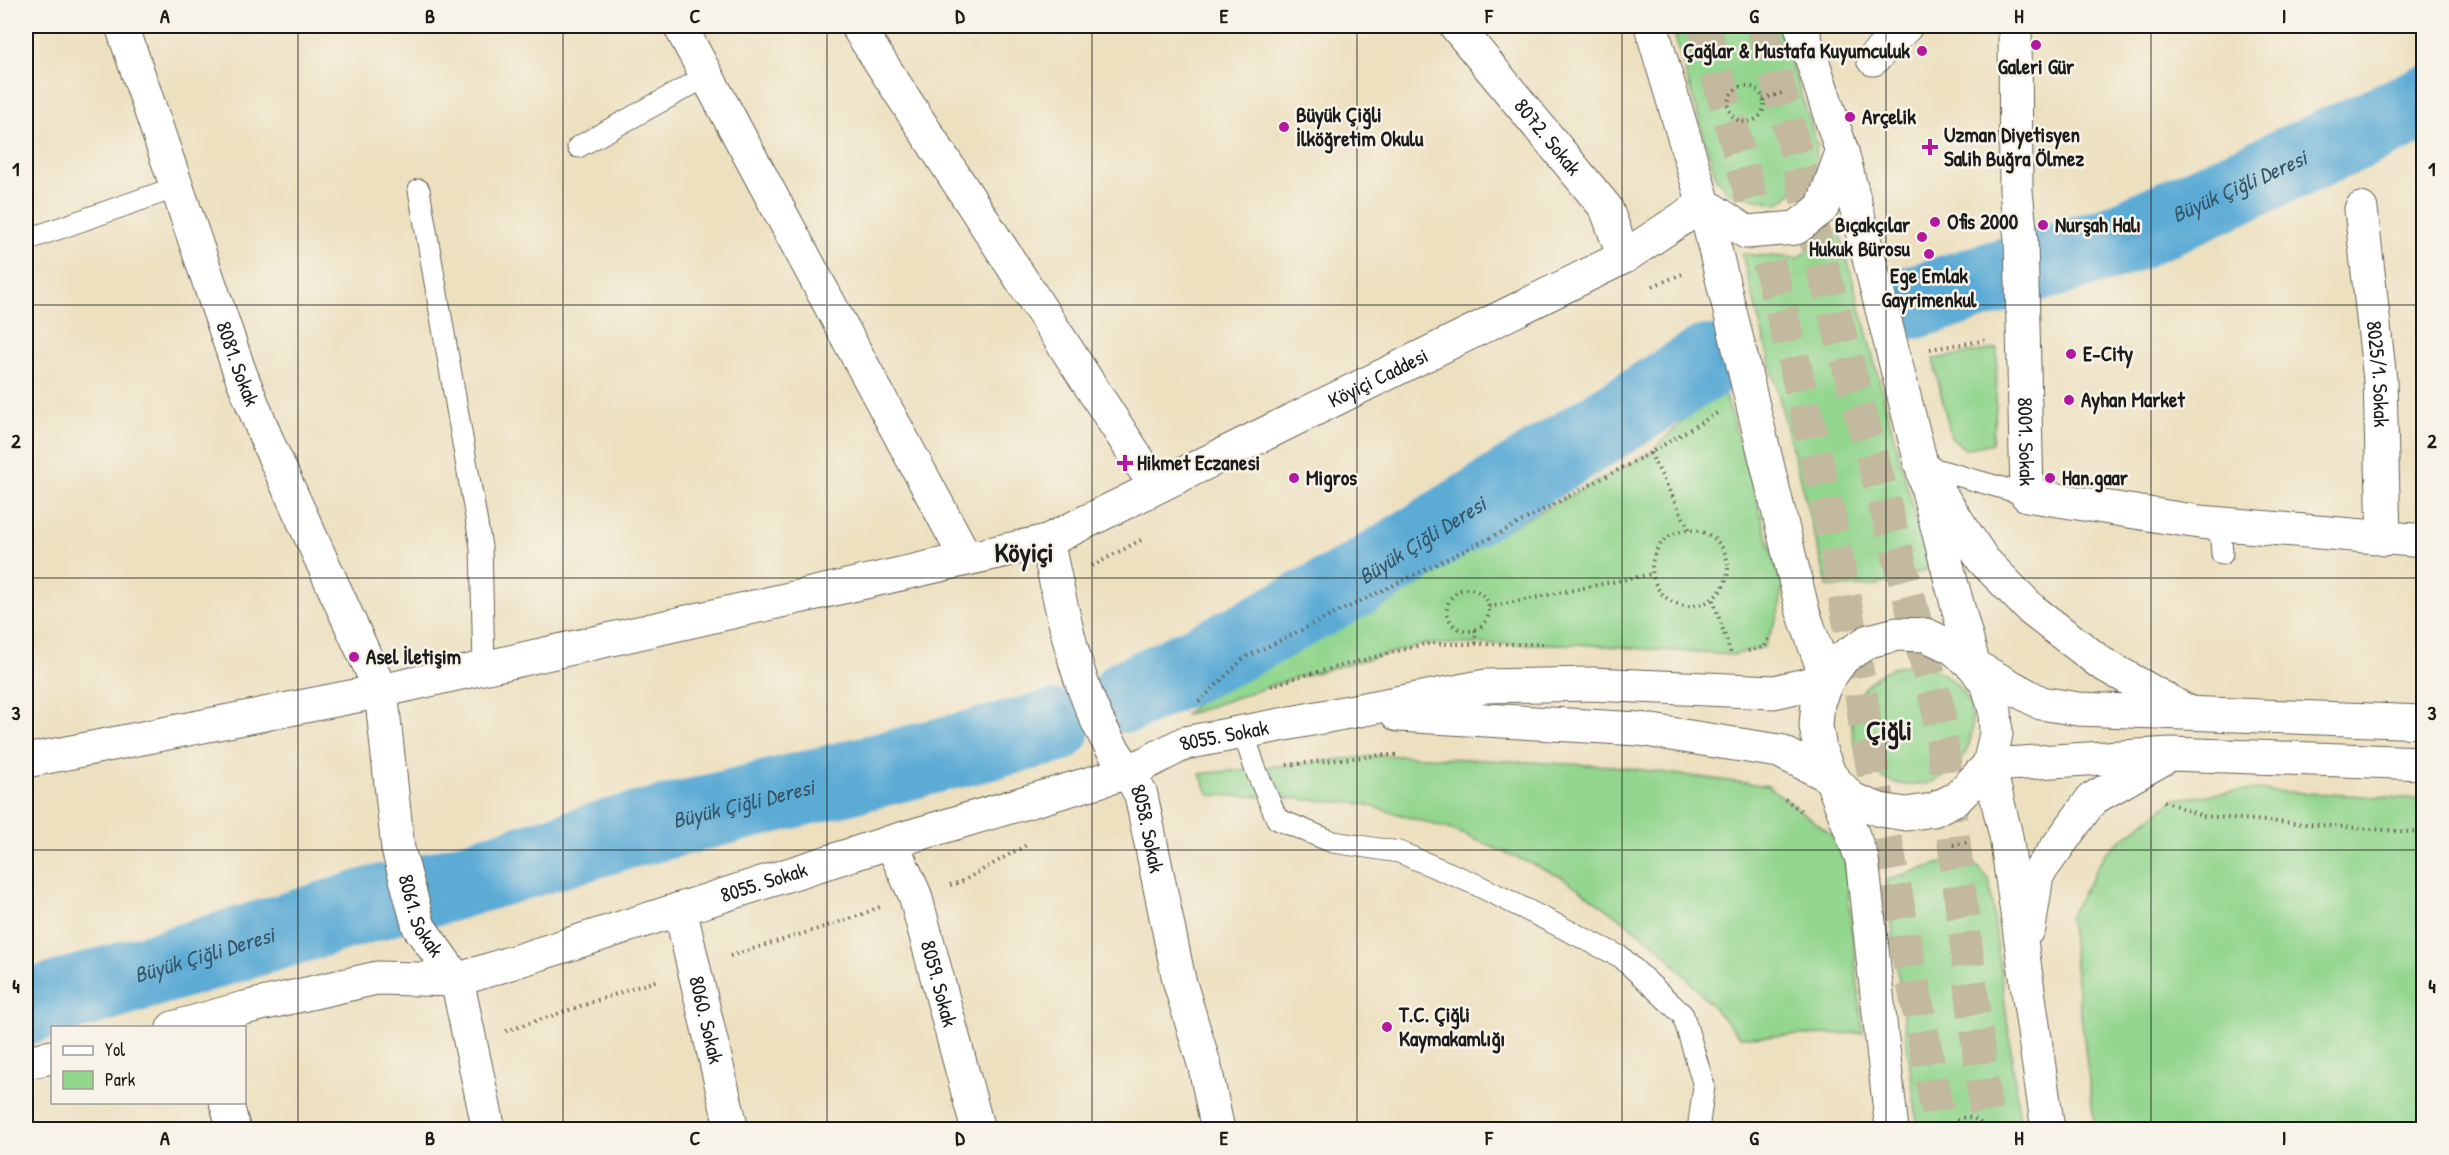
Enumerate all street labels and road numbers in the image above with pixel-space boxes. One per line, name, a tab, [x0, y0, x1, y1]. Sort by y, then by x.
street label: 8072. Sokak	[1508, 92, 1589, 182]
street label: 8081. Sokak	[209, 317, 267, 411]
street label: 8025/1. Sokak	[2360, 319, 2396, 428]
street label: Köyiçi Caddesi	[1323, 341, 1433, 414]
street label: 8001. Sokak	[2011, 397, 2042, 487]
street label: 8055. Sokak	[1174, 712, 1271, 758]
street label: 8058. Sokak	[1124, 779, 1172, 876]
street label: 8055. Sokak	[717, 855, 811, 909]
street label: 8061. Sokak	[391, 871, 451, 963]
street label: 8059. Sokak	[914, 937, 965, 1030]
street label: 8060. Sokak	[682, 973, 731, 1067]

